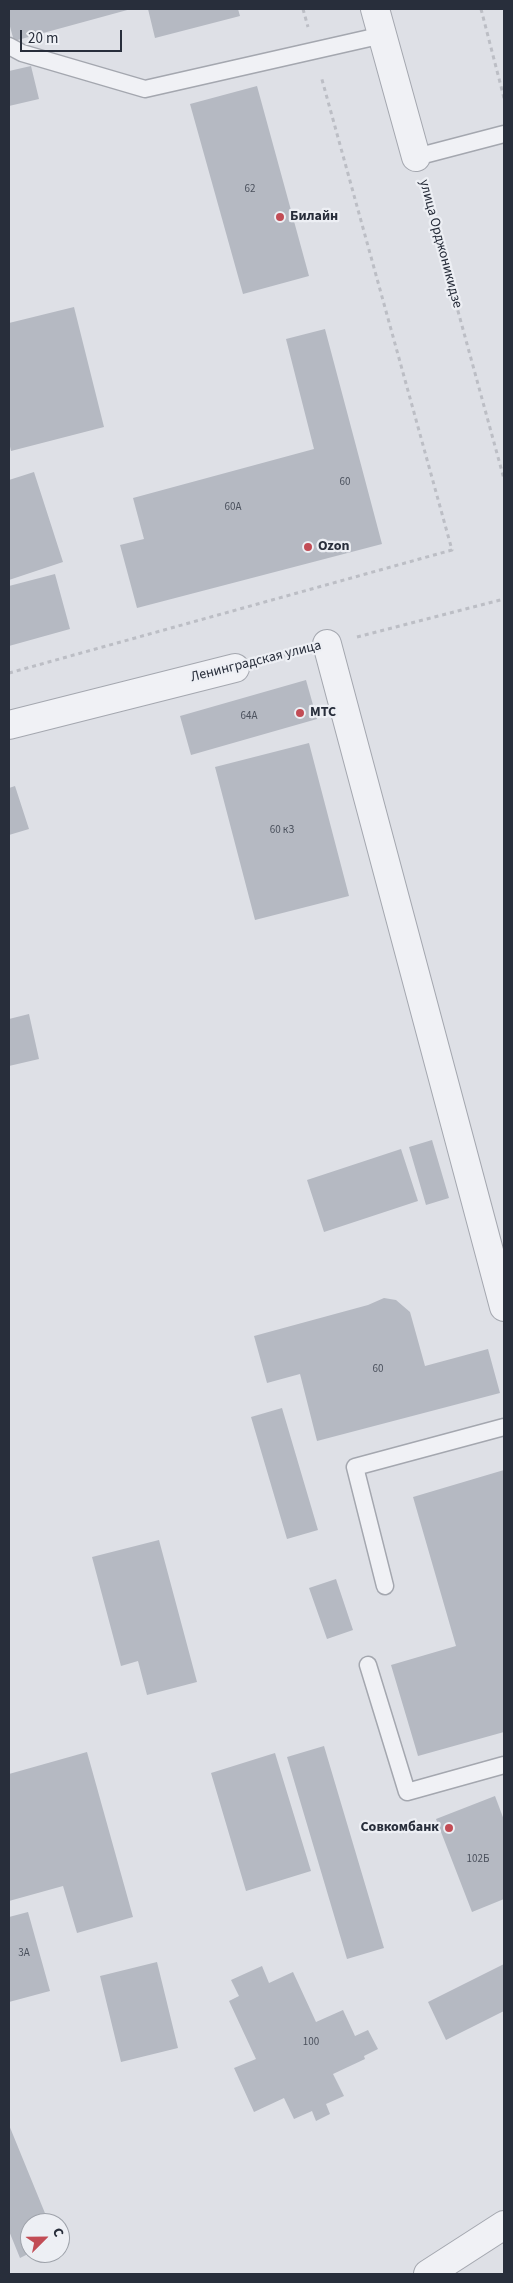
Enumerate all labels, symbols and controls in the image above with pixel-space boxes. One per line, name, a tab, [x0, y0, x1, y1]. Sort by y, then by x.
scale bar	[22, 20, 125, 52]
text: 20 m	[28, 28, 58, 49]
street label: улица Орджоникидзе	[415, 178, 465, 310]
house number: 62	[245, 183, 255, 197]
place label: Билайн	[290, 209, 338, 225]
marker: Билайн	[274, 211, 286, 223]
house number: 60	[340, 476, 350, 490]
house number: 60А	[225, 501, 241, 515]
place label: Ozon	[318, 539, 349, 555]
marker: Ozon	[302, 541, 314, 553]
street label: Ленинградская улица	[189, 638, 323, 686]
place label: МТС	[310, 705, 336, 721]
marker: МТС	[294, 707, 306, 719]
house number: 64А	[241, 710, 257, 724]
house number: 60 кЗ	[270, 824, 294, 838]
house number: 60	[373, 1363, 383, 1377]
place label: Совкомбанк	[360, 1820, 439, 1836]
marker: Совкомбанк	[443, 1822, 455, 1834]
house number: 102Б	[467, 1853, 489, 1867]
house number: 3А	[18, 1947, 30, 1961]
house number: 100	[303, 2036, 319, 2050]
north arrow	[20, 2213, 70, 2263]
text: С	[47, 2225, 69, 2240]

